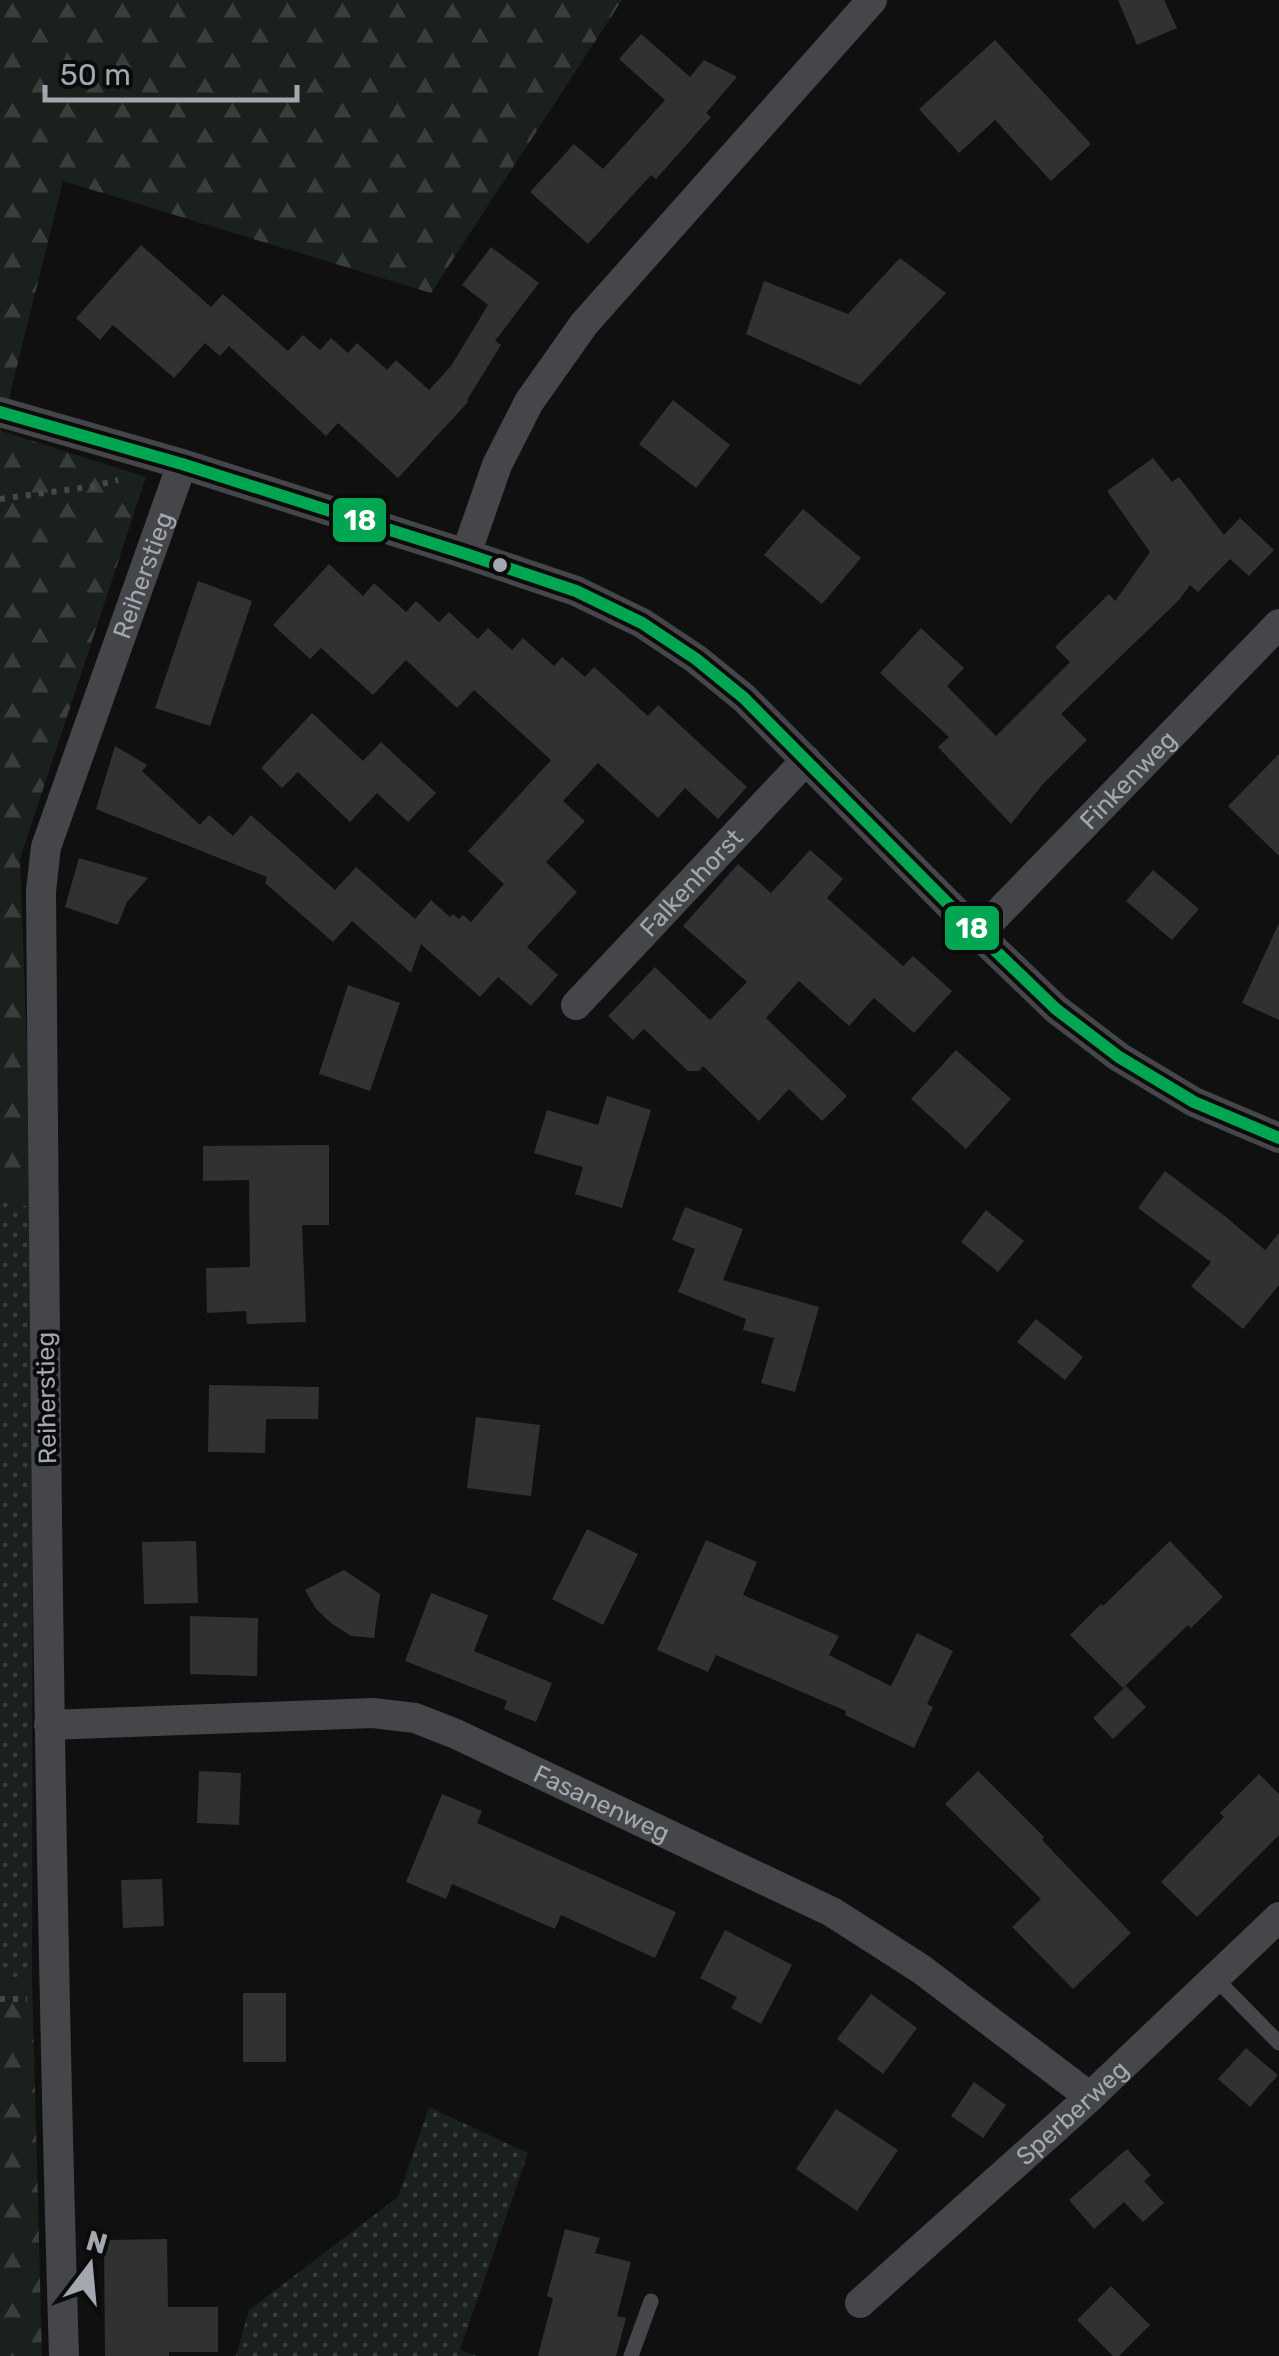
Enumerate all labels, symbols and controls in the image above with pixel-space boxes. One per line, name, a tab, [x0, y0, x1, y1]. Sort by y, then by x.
scale bar	[45, 40, 298, 102]
text: 50 m	[60, 57, 131, 93]
line badge: 18	[331, 496, 388, 544]
text: 18	[344, 504, 376, 537]
street label: Reiherstieg	[107, 508, 179, 643]
unlabelled marker	[490, 555, 510, 575]
street label: Finkenweg	[1074, 725, 1182, 835]
street label: Falkenhorst	[634, 823, 749, 943]
line badge: 18	[943, 904, 1001, 952]
text: 18	[956, 912, 988, 945]
street label: Reiherstieg	[31, 1332, 62, 1464]
street label: Fasanenweg	[529, 1759, 674, 1848]
street label: Sperberweg	[1010, 2055, 1134, 2171]
north arrow	[40, 2216, 140, 2316]
text: N	[83, 2224, 111, 2261]

